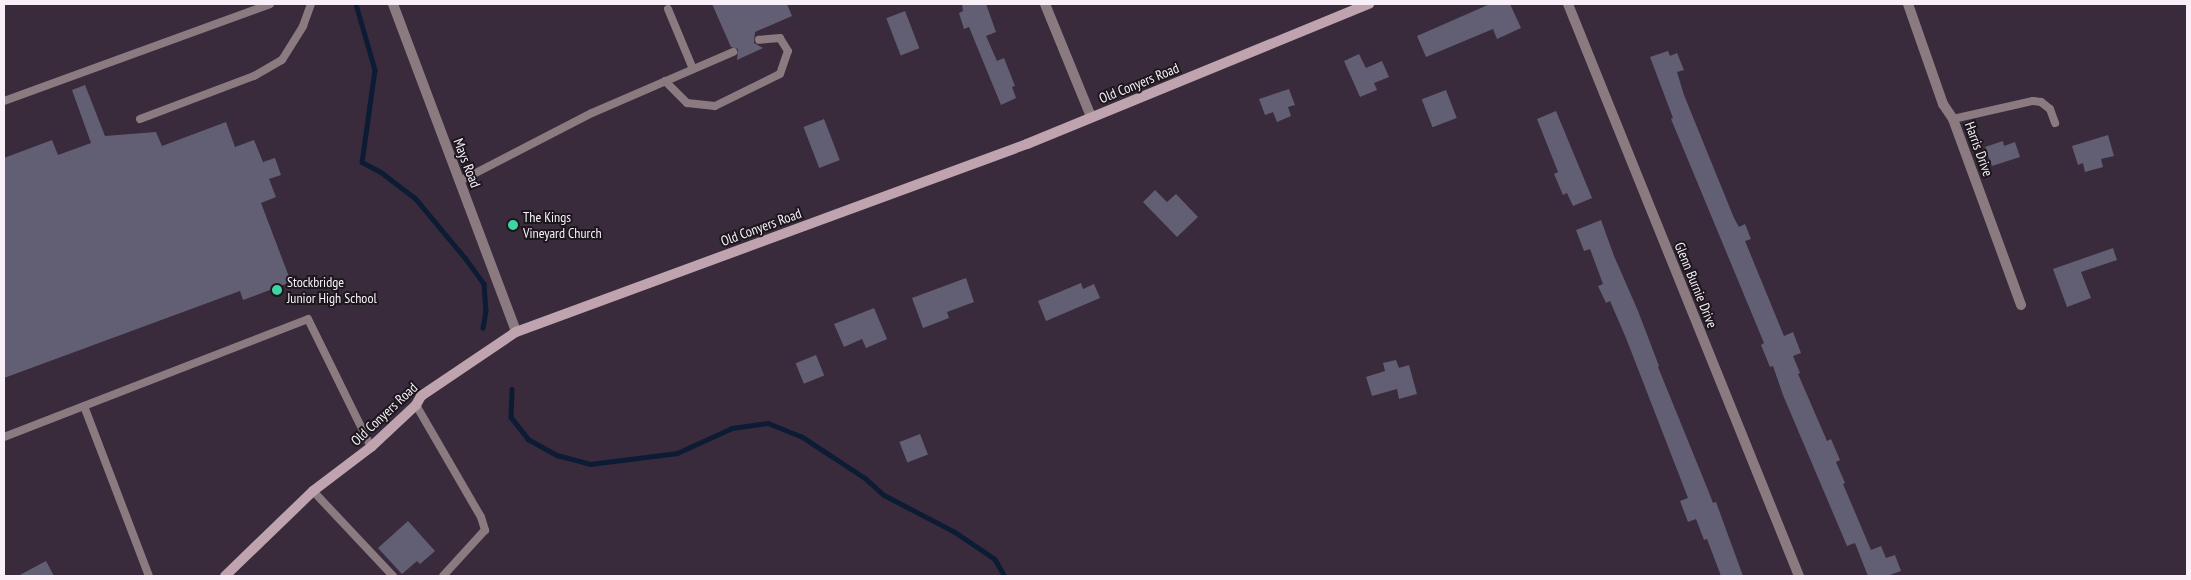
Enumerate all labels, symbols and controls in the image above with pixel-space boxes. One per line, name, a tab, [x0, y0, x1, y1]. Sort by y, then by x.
street label: Old Conyers Road	[1097, 59, 1181, 107]
street label: Harris Drive	[1961, 119, 1997, 179]
street label: Mays Road	[450, 136, 484, 190]
street label: Old Conyers Road	[718, 205, 804, 249]
place label: The Kings Vineyard Church	[523, 209, 602, 242]
marker: The Kings Vineyard Church	[507, 219, 519, 231]
street label: Glenn Burnie Drive	[1671, 240, 1721, 330]
place label: Stockbridge Junior High School	[287, 274, 377, 306]
marker: Stockbridge Junior High School	[271, 284, 283, 296]
street label: Old Conyers Road	[347, 379, 421, 449]

